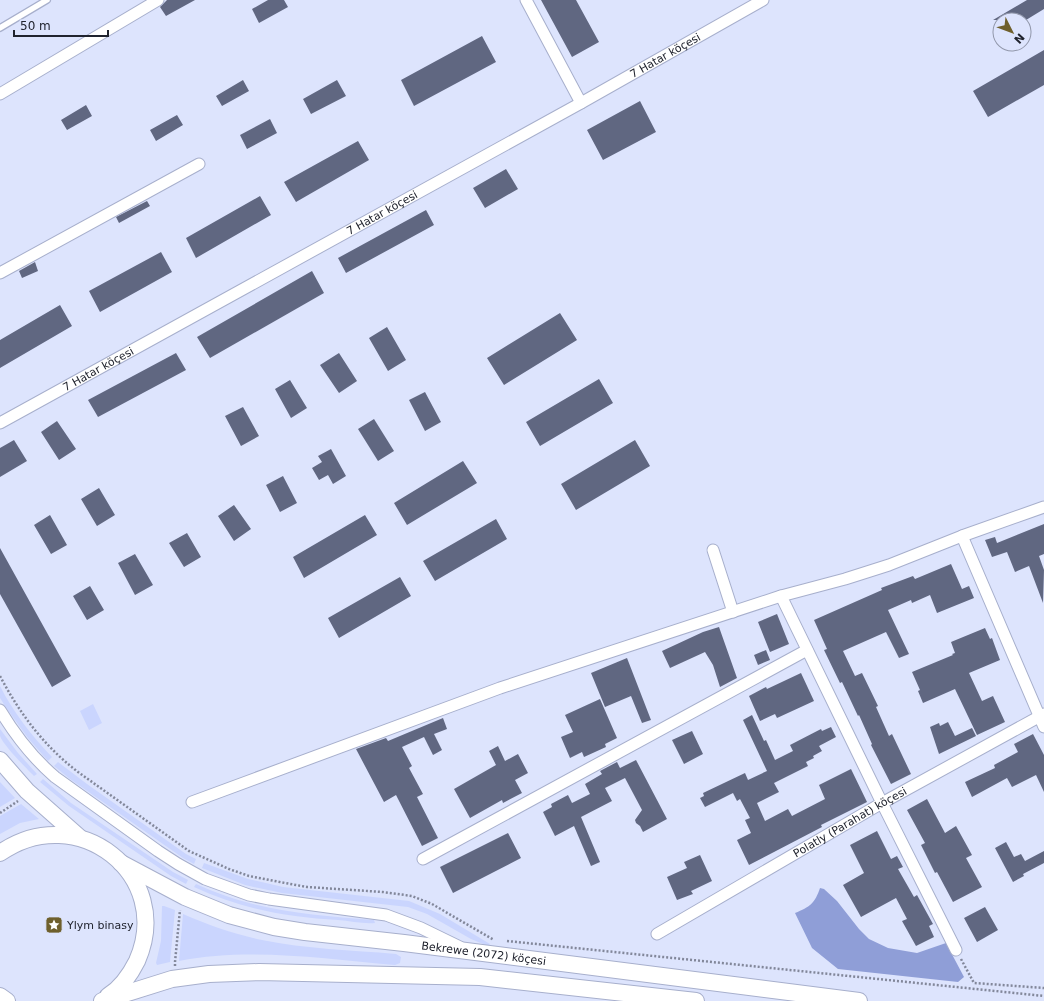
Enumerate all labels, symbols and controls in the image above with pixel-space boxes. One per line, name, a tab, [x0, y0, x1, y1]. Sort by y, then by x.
scale bar	[14, 12, 108, 38]
north arrow	[992, 12, 1032, 52]
text: 50 m	[20, 19, 51, 33]
street label: 7 Hatar köçesi	[628, 31, 703, 81]
text: N	[1011, 31, 1027, 46]
street label: 7 Hatar köçesi	[344, 188, 420, 238]
street label: 7 Hatar köçesi	[61, 345, 136, 394]
street label: Polatly (Parahat) köçesi	[791, 785, 909, 860]
place icon: Ylym binasy	[44, 915, 64, 935]
place label: Ylym binasy	[66, 919, 134, 932]
street label: Bekrewe (2072) köçesi	[421, 939, 547, 968]

